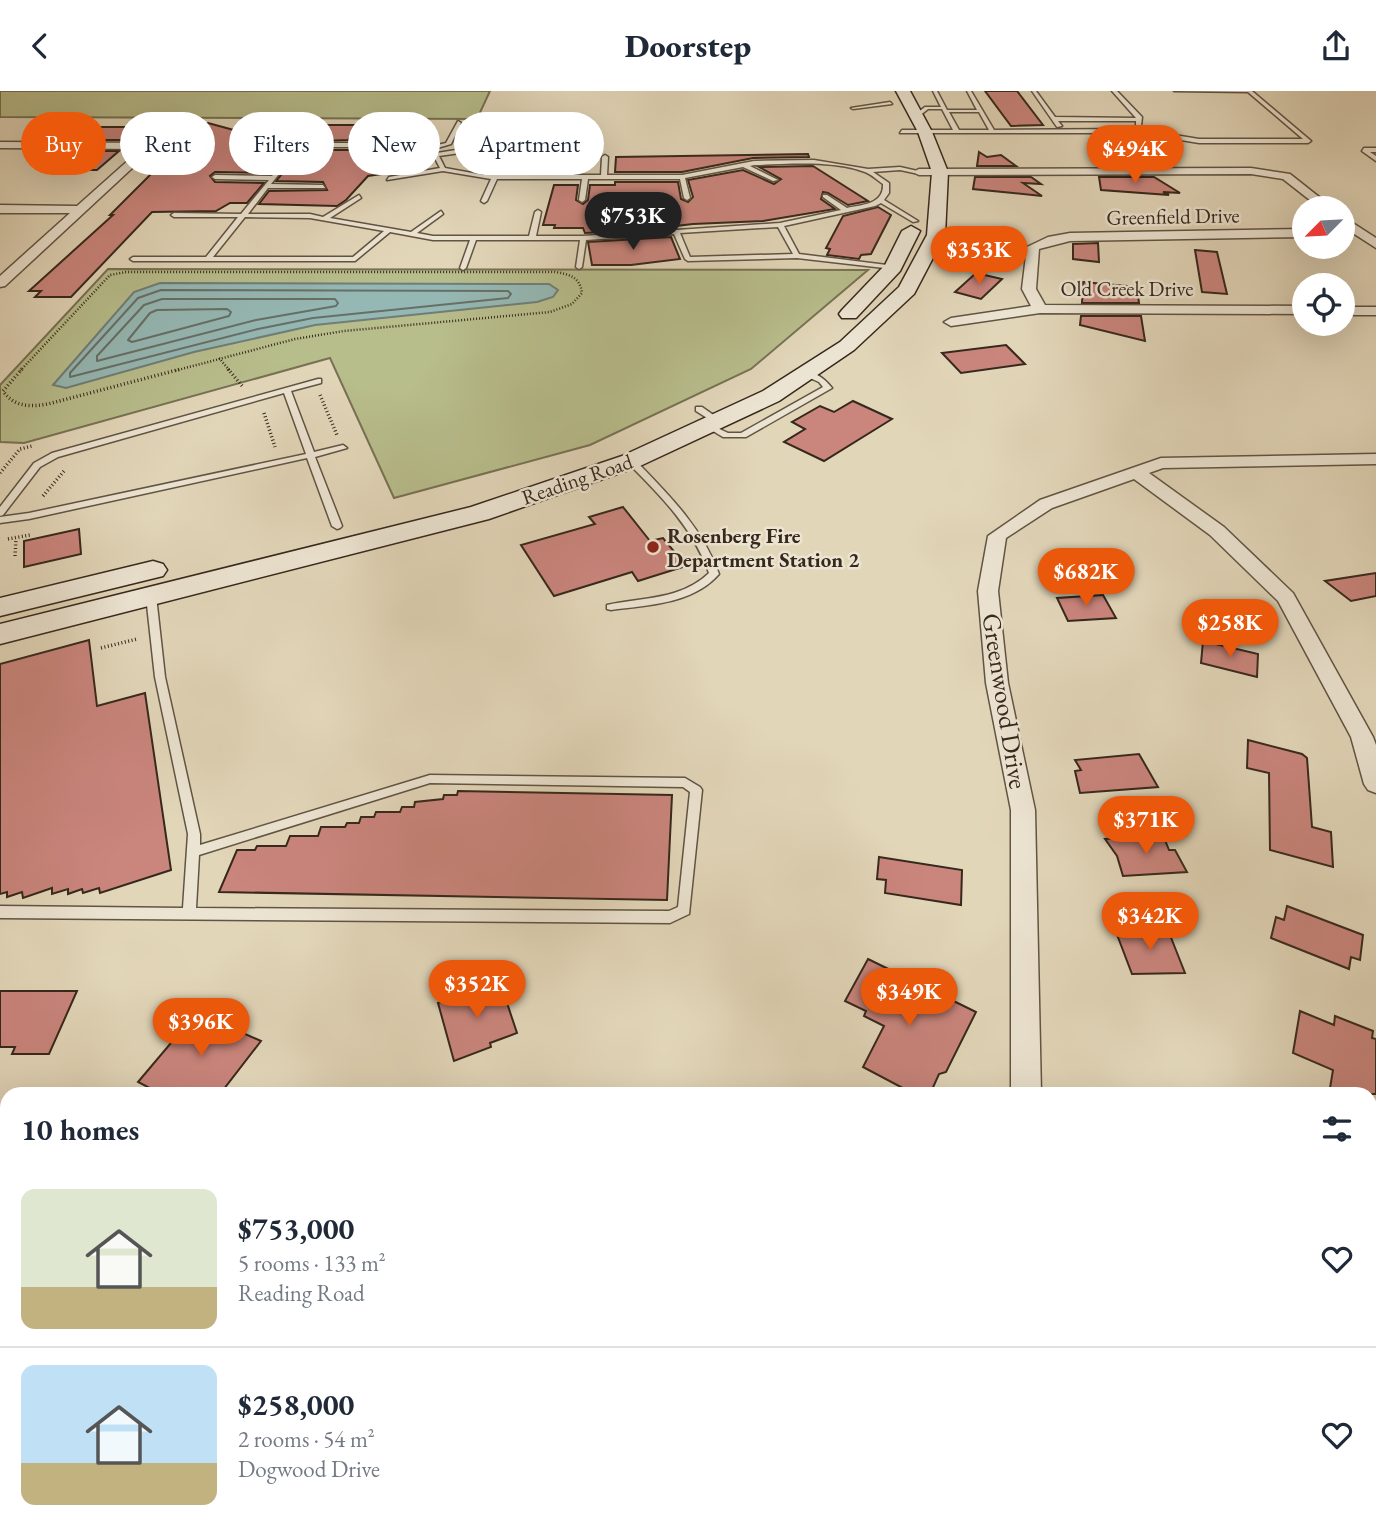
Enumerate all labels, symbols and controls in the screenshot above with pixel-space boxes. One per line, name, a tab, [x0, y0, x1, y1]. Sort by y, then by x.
text: Doorstep	[625, 25, 751, 67]
icon: back	[21, 27, 59, 65]
icon: share	[1317, 27, 1355, 65]
chip: Buy	[21, 112, 106, 175]
chip: Rent	[120, 112, 215, 175]
chip: Filters	[229, 112, 334, 175]
chip: New	[348, 112, 440, 175]
chip: Apartment	[454, 112, 604, 175]
pin: $494K	[1086, 125, 1184, 185]
text: $494K	[1103, 133, 1167, 163]
pin: $753K	[584, 193, 682, 252]
north arrow	[1292, 196, 1354, 259]
map controls	[1292, 196, 1355, 336]
text: $753K	[601, 200, 665, 230]
street label: Greenfield Drive	[1106, 201, 1240, 231]
pin: $353K	[930, 227, 1028, 286]
text: $353K	[947, 234, 1011, 264]
button: locate	[1292, 273, 1355, 336]
street label: Old Creek Drive	[1061, 275, 1193, 302]
street label: Reading Road	[518, 447, 636, 511]
place label: Rosenberg Fire Department Station 2	[667, 522, 859, 573]
marker: Rosenberg Fire Department Station 2	[645, 539, 661, 555]
pin: $682K	[1037, 549, 1135, 608]
text: $682K	[1054, 556, 1118, 586]
pin: $258K	[1181, 599, 1279, 659]
text: $258K	[1198, 607, 1262, 637]
street label: Greenwood Drive	[974, 611, 1036, 791]
pin: $371K	[1097, 797, 1195, 856]
text: $371K	[1114, 804, 1178, 834]
pin: $342K	[1101, 893, 1199, 952]
text: $342K	[1118, 900, 1182, 930]
pin: $352K	[428, 961, 526, 1020]
text: $352K	[445, 968, 509, 998]
pin: $349K	[860, 969, 958, 1028]
text: $349K	[877, 976, 941, 1006]
pin: $396K	[152, 999, 250, 1058]
text: $396K	[169, 1006, 233, 1036]
text: 10 homes	[21, 1110, 139, 1149]
icon: filters	[1318, 1110, 1356, 1148]
text: $753,000	[238, 1209, 354, 1248]
icon: home	[77, 1217, 161, 1301]
icon: heart	[1318, 1240, 1356, 1278]
text: 5 rooms · 133 m²	[238, 1248, 386, 1278]
text: Reading Road	[238, 1278, 365, 1308]
text: $258,000	[238, 1385, 354, 1424]
icon: home	[77, 1393, 161, 1477]
icon: heart	[1318, 1416, 1356, 1454]
text: 2 rooms · 54 m²	[238, 1424, 375, 1454]
text: Dogwood Drive	[238, 1454, 380, 1484]

